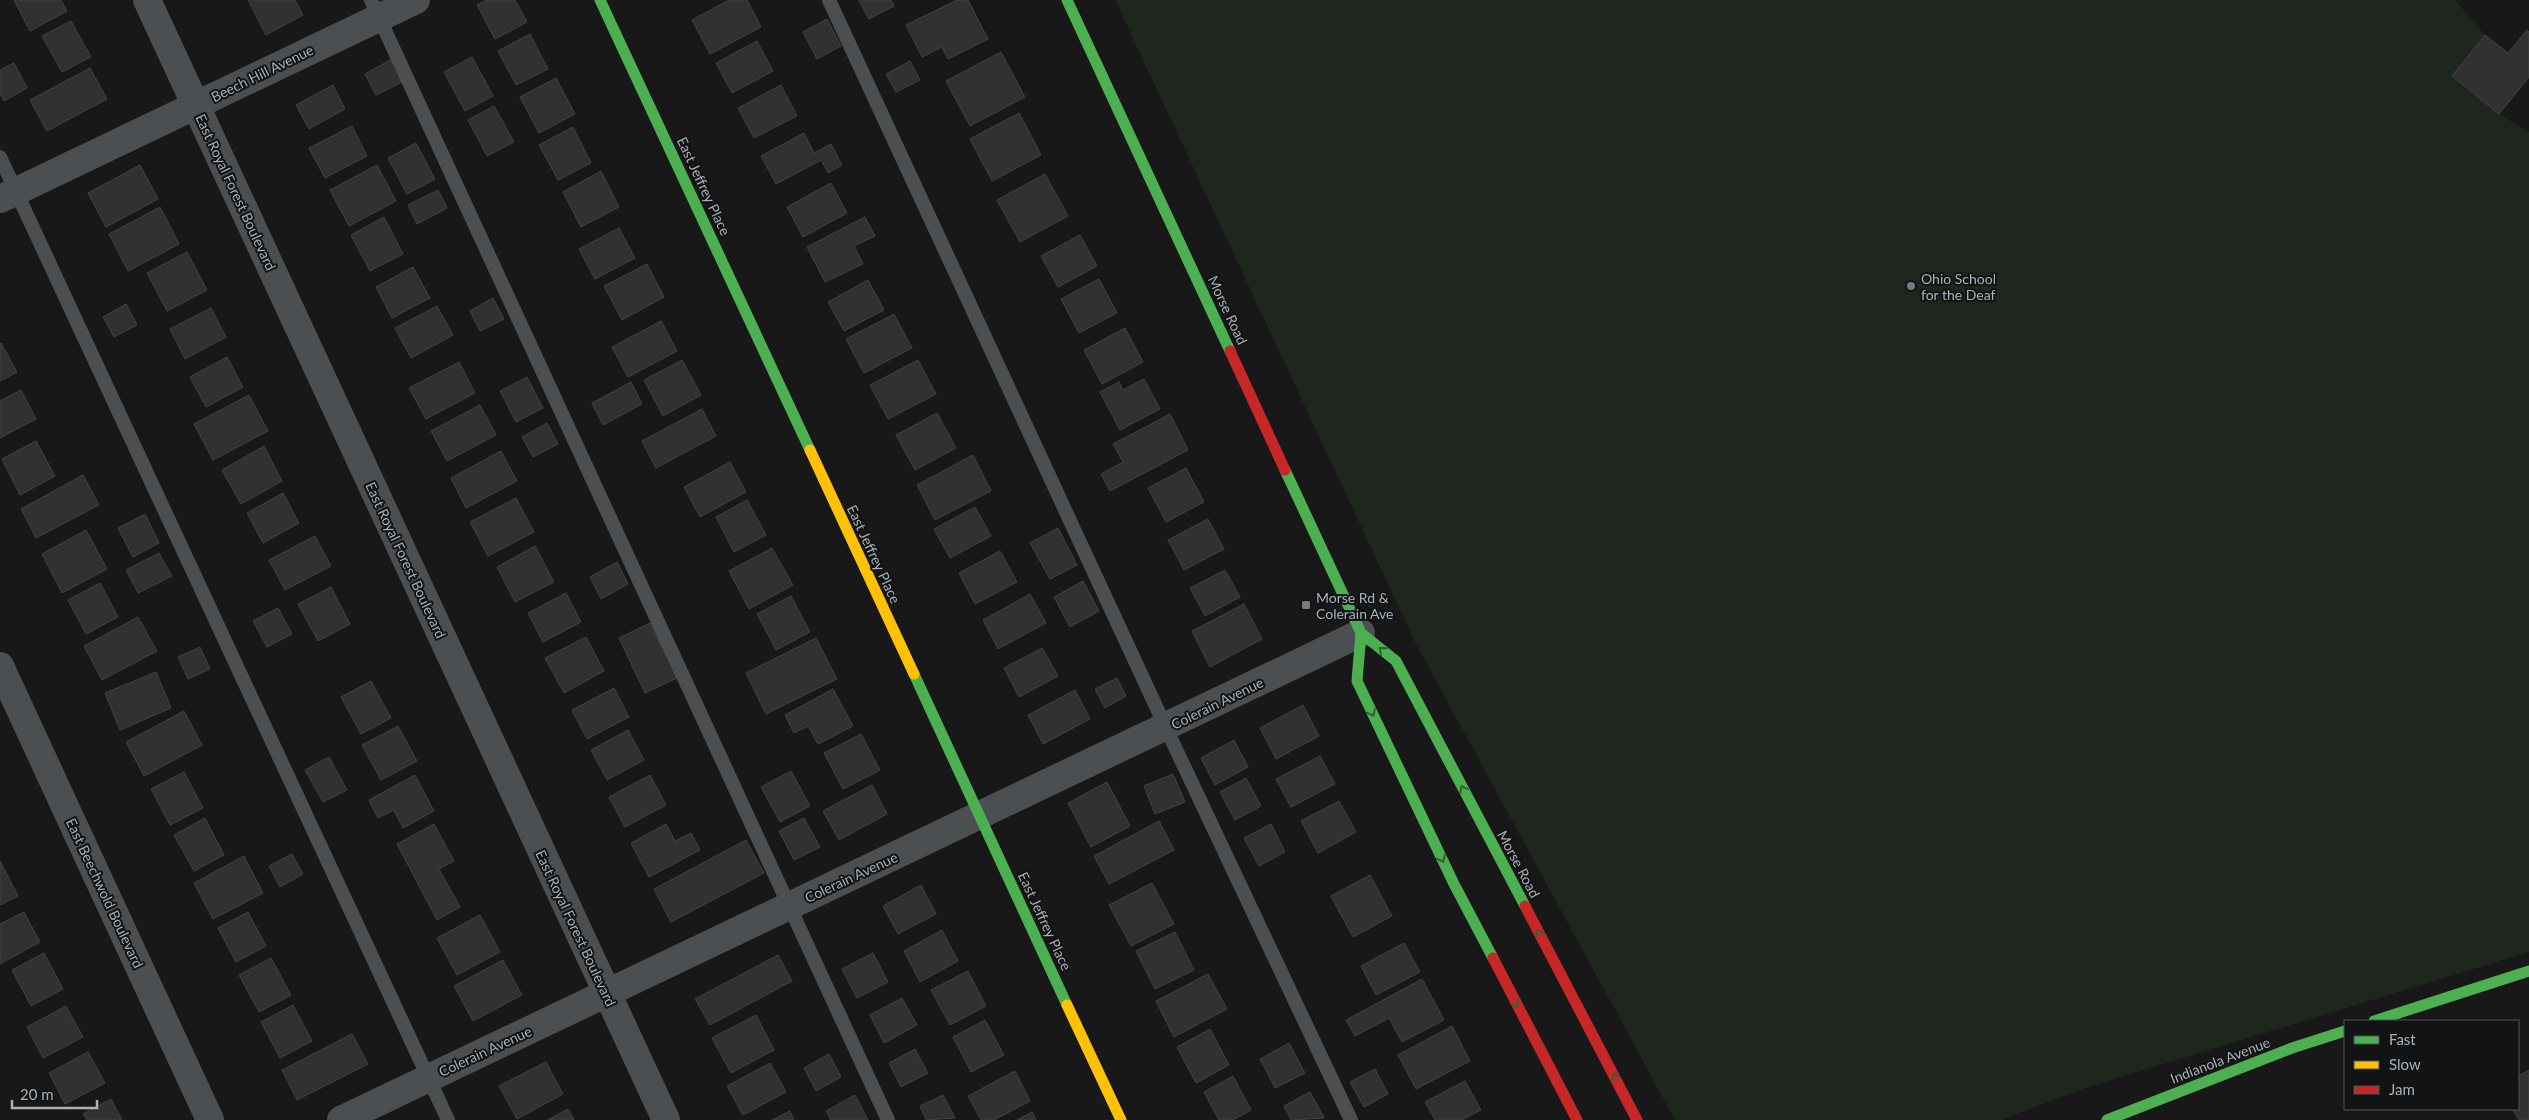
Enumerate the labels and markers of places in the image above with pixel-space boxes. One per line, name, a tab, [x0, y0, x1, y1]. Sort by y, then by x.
place label: Ohio School for the Deaf	[1921, 270, 1996, 303]
marker: Ohio School for the Deaf	[1905, 280, 1917, 292]
place label: Morse Rd & Colerain Ave	[1316, 589, 1393, 622]
marker: Morse Rd & Colerain Ave	[1300, 599, 1312, 611]

